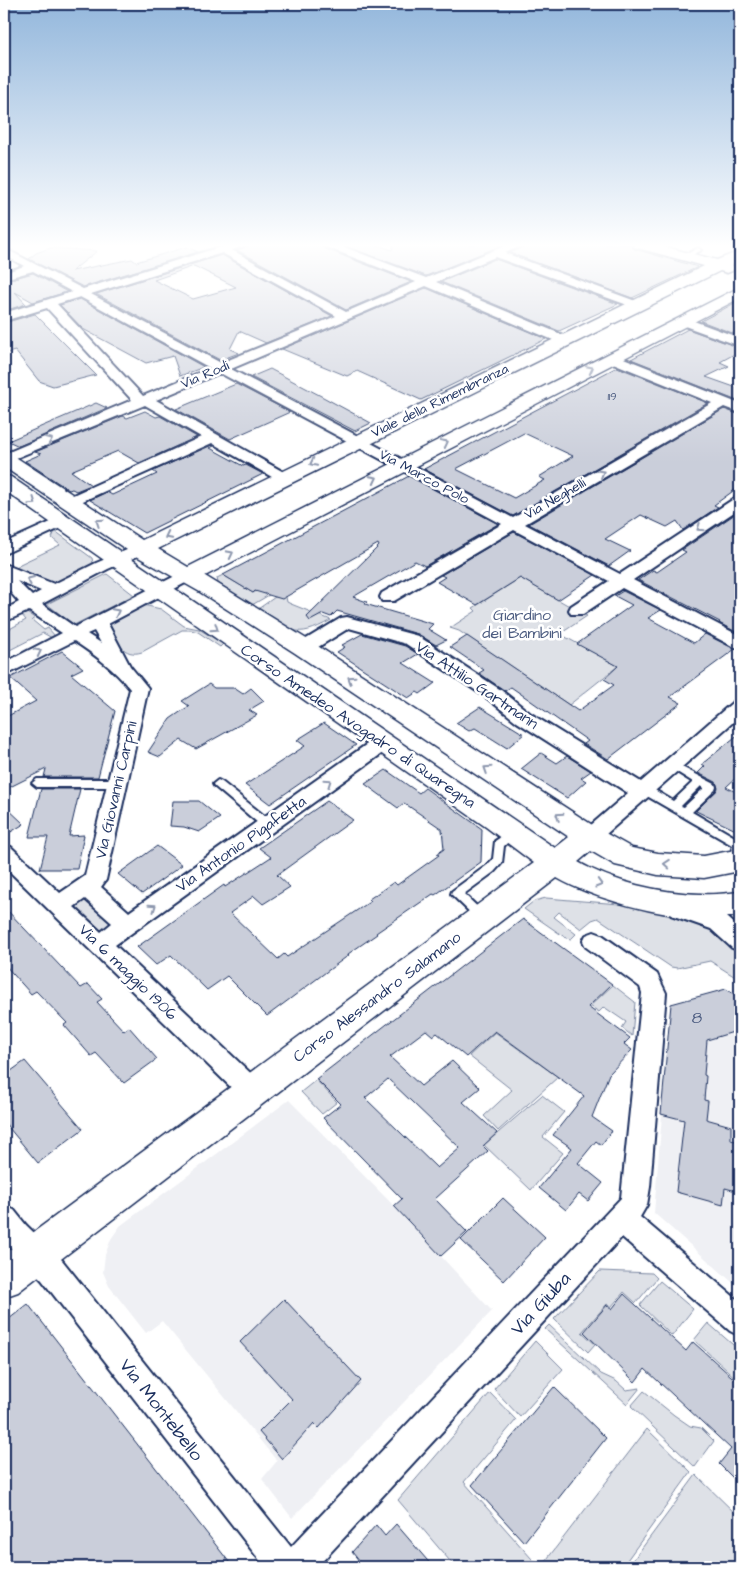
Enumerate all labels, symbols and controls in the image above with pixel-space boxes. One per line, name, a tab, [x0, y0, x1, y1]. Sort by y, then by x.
street label: Via Rodi	[178, 356, 232, 394]
street label: Viale della Rimembranza	[368, 359, 512, 443]
one-way arrow	[585, 365, 594, 375]
house number: 119	[607, 389, 617, 404]
one-way arrow	[44, 436, 53, 446]
one-way arrow	[440, 439, 449, 449]
street label: Via Marco Polo	[375, 445, 473, 509]
one-way arrow	[309, 457, 318, 467]
one-way arrow	[596, 469, 605, 479]
street label: Via Neghelli	[520, 473, 590, 525]
one-way arrow	[369, 475, 378, 485]
one-way arrow	[27, 496, 37, 505]
one-way arrow	[95, 519, 105, 528]
one-way arrow	[696, 522, 706, 531]
one-way arrow	[164, 530, 173, 540]
one-way arrow	[225, 550, 234, 560]
one-way arrow	[26, 576, 34, 586]
park label: Giardino dei Bambini	[482, 604, 562, 644]
one-way arrow	[111, 608, 120, 618]
one-way arrow	[209, 622, 219, 631]
street label: Via Attilio Gartmann	[411, 636, 543, 734]
street label: Corso Amedeo Avogadro di Quaregna	[236, 639, 480, 814]
one-way arrow	[33, 648, 42, 658]
one-way arrow	[348, 676, 357, 685]
street label: Via Giovanni Carpini	[89, 718, 143, 861]
one-way arrow	[483, 766, 493, 775]
one-way arrow	[322, 779, 332, 788]
street label: Via Antonio Pigafetta	[171, 791, 311, 898]
one-way arrow	[555, 813, 565, 822]
one-way arrow	[662, 859, 670, 870]
one-way arrow	[594, 879, 602, 889]
one-way arrow	[147, 904, 156, 913]
street label: Via 6 maggio 1906	[73, 919, 182, 1026]
street label: Corso Alessandro Salamano	[288, 926, 466, 1068]
house number: 8	[692, 1007, 702, 1029]
street label: Via Giuba	[505, 1266, 578, 1342]
street label: Via Montebello	[112, 1353, 210, 1467]

